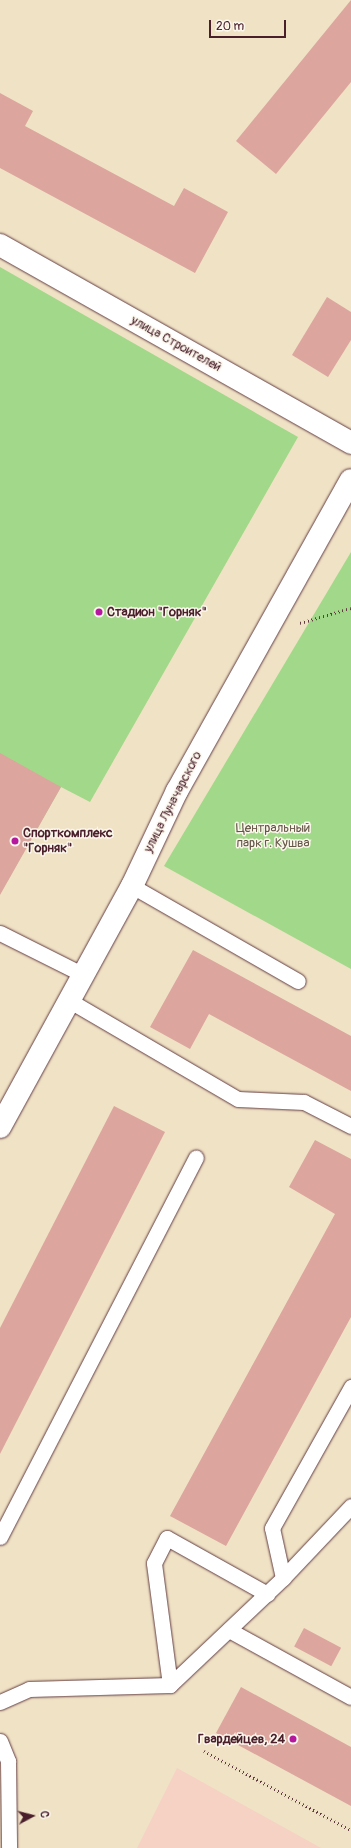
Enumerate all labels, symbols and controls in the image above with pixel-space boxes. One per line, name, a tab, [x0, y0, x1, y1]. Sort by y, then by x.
scale bar	[211, 12, 288, 38]
text: 20 m	[216, 19, 244, 34]
street label: улица Строителей	[128, 313, 224, 375]
place label: Стадион "Горняк"	[107, 604, 207, 620]
marker: Стадион "Горняк"	[94, 607, 104, 617]
street label: улица Луначарского	[141, 749, 205, 855]
park label: Центральный парк г. Кушва	[236, 821, 310, 852]
place label: Спорткомплекс "Горняк"	[23, 826, 113, 857]
marker: Спорткомплекс "Горняк"	[10, 836, 20, 846]
place label: Гвардейцев, 24	[198, 1731, 285, 1747]
marker: Гвардейцев, 24	[288, 1734, 298, 1744]
north arrow	[12, 1796, 52, 1836]
text: С	[38, 1810, 51, 1819]

